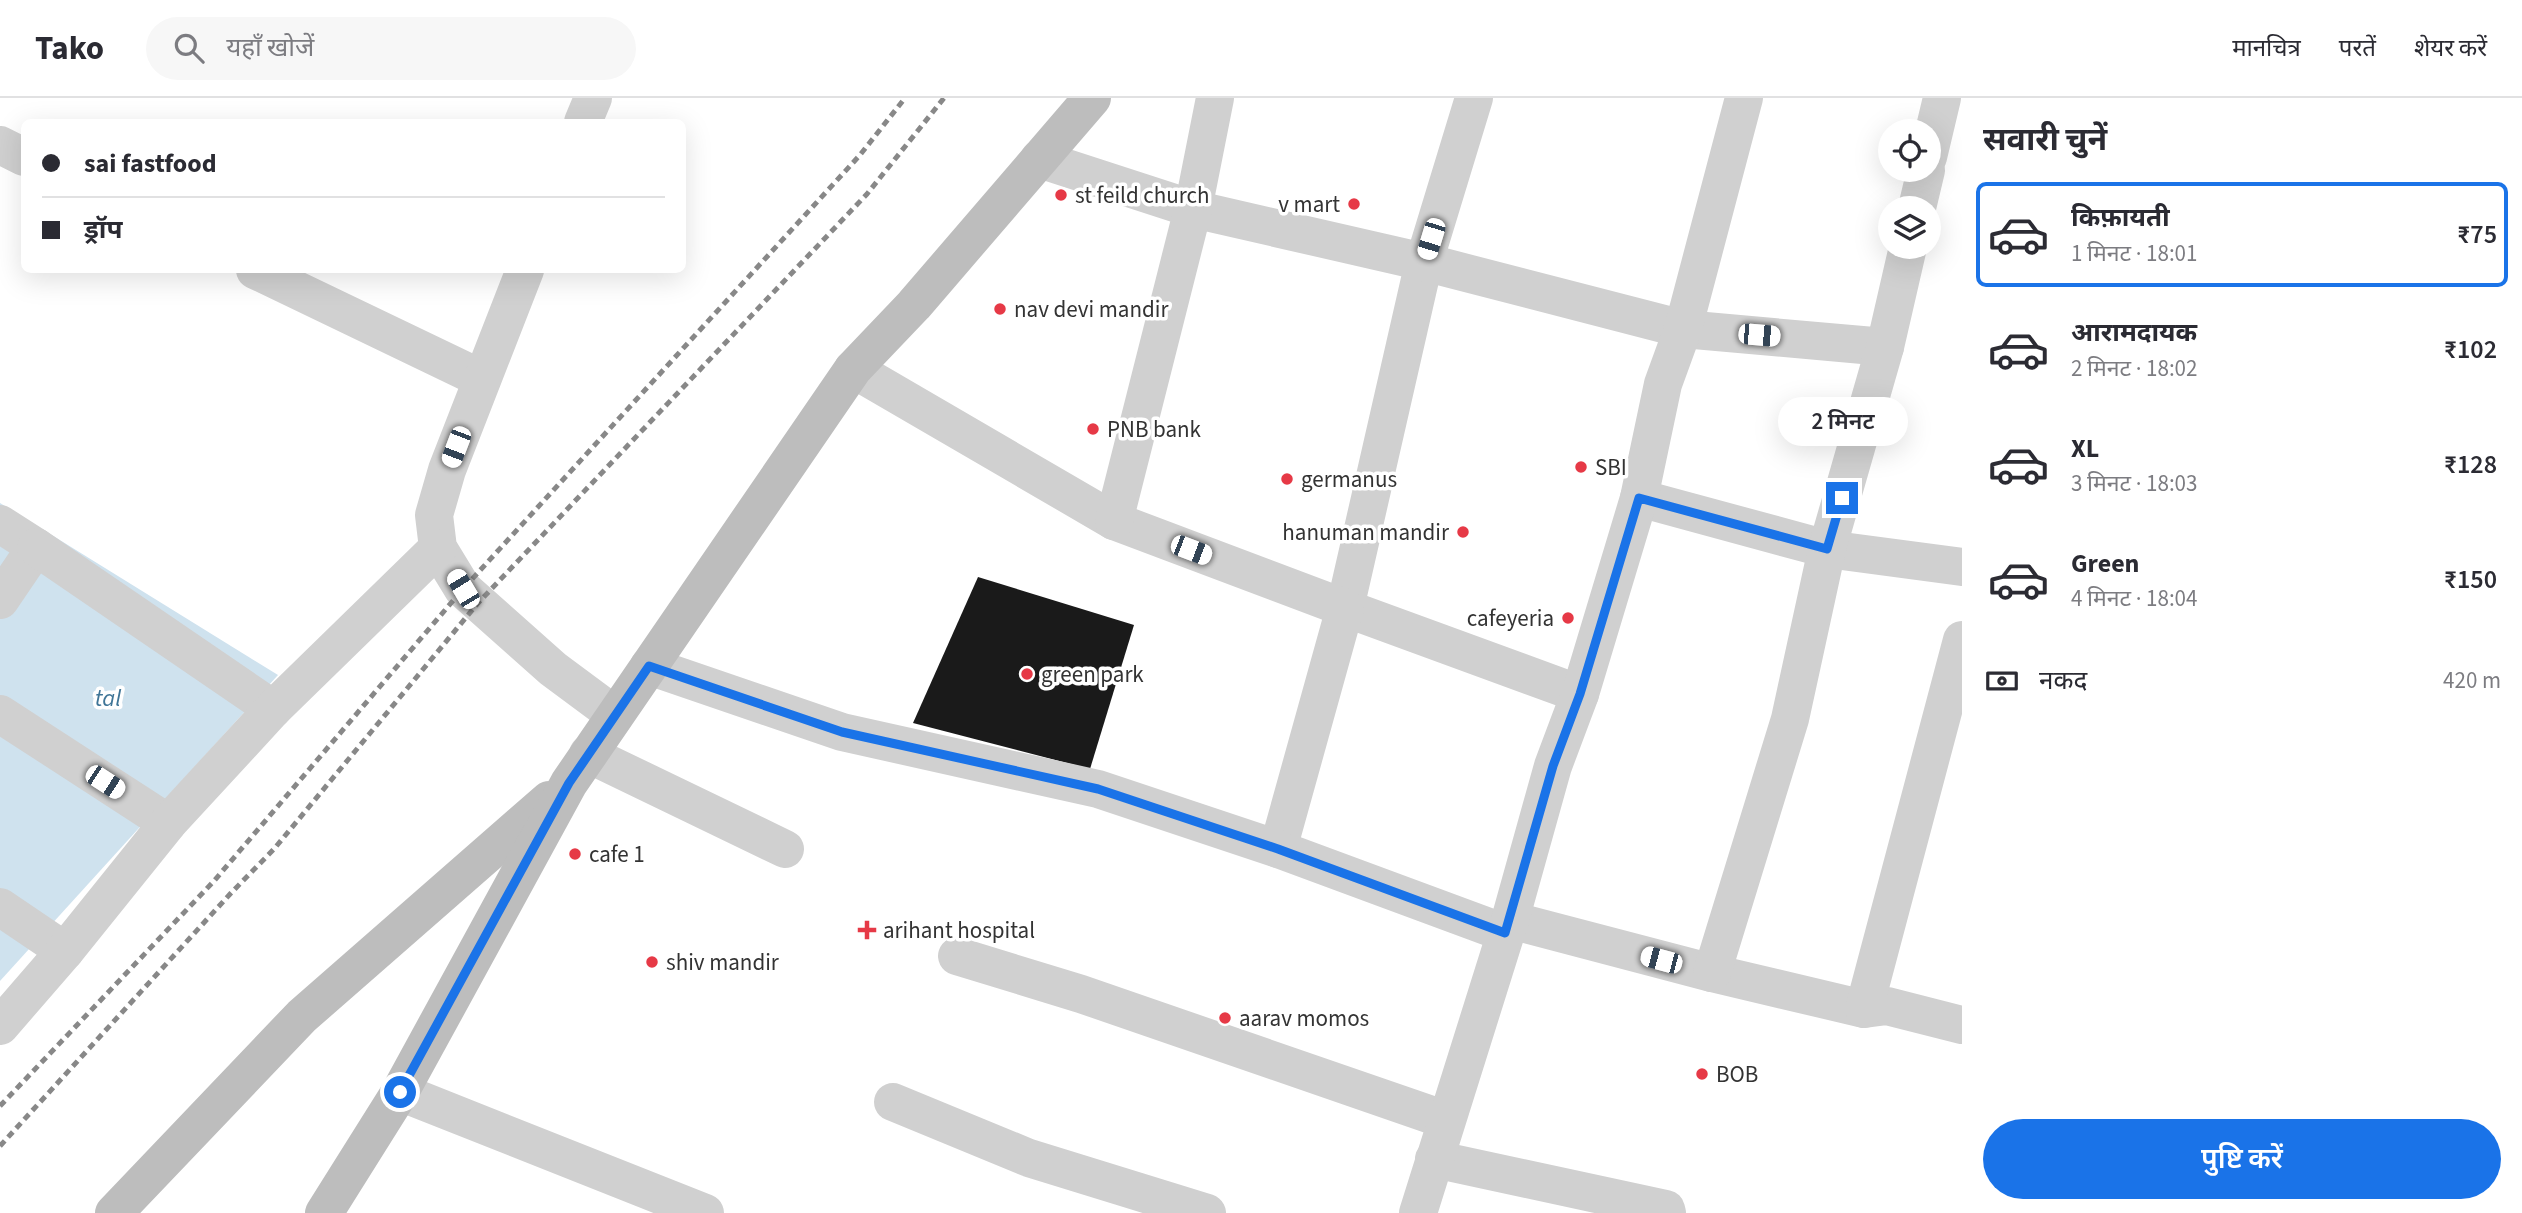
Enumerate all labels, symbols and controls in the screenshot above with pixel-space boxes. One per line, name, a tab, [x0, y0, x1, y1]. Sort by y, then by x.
search box	[146, 17, 636, 80]
text: Tako	[35, 25, 104, 72]
icon: search	[170, 29, 208, 67]
text: यहाँ खोजें	[226, 29, 314, 66]
text: मानचित्र	[2232, 31, 2301, 66]
text: परतें	[2339, 31, 2376, 66]
text: शेयर करें	[2414, 31, 2487, 66]
text: सवारी चुनें	[1983, 117, 2107, 163]
map controls	[1878, 119, 1941, 259]
button: locate	[1878, 119, 1941, 182]
text: sai fastfood	[84, 145, 217, 182]
place label: st feild church	[1075, 179, 1210, 212]
marker: st feild church	[1053, 187, 1069, 203]
place label: v mart	[1278, 188, 1340, 221]
marker: v mart	[1346, 196, 1362, 212]
button: layers	[1878, 196, 1941, 259]
text: किफ़ायती	[2071, 199, 2170, 236]
icon: car	[1987, 203, 2050, 266]
text: ड्रॉप	[84, 211, 122, 248]
car	[1415, 216, 1448, 262]
text: ₹75	[2457, 216, 2497, 253]
text: 1 मिनट · 18:01	[2071, 237, 2197, 270]
place label: nav devi mandir	[1014, 293, 1169, 326]
marker: nav devi mandir	[992, 301, 1008, 317]
text: आरामदायक	[2071, 314, 2197, 351]
icon: car	[1987, 318, 2050, 381]
car	[1738, 323, 1781, 347]
text: ₹102	[2444, 331, 2497, 368]
text: 2 मिनट · 18:02	[2071, 352, 2197, 385]
callout: 2 मिनट	[1777, 396, 1907, 446]
text: 2 मिनट	[1811, 405, 1875, 438]
place label: PNB bank	[1107, 413, 1202, 446]
marker: PNB bank	[1085, 421, 1101, 437]
car	[439, 424, 474, 470]
text: XL	[2071, 430, 2099, 467]
icon: car	[1987, 433, 2050, 496]
text: ₹128	[2444, 446, 2497, 483]
place label: SBI	[1595, 451, 1627, 484]
marker: SBI	[1573, 459, 1589, 475]
place label: germanus	[1301, 463, 1397, 496]
text: 3 मिनट · 18:03	[2071, 467, 2197, 500]
marker: germanus	[1279, 471, 1295, 487]
route end	[1826, 482, 1858, 514]
place label: hanuman mandir	[1282, 516, 1450, 549]
marker: hanuman mandir	[1455, 524, 1471, 540]
car	[1168, 533, 1215, 567]
text: Green	[2071, 545, 2139, 582]
icon: car	[1987, 548, 2050, 611]
text: ₹150	[2444, 561, 2497, 598]
car	[444, 566, 483, 612]
text: 4 मिनट · 18:04	[2071, 582, 2197, 615]
place label: cafeyeria	[1467, 602, 1554, 635]
marker: cafeyeria	[1560, 610, 1576, 626]
place label: green park	[1041, 658, 1144, 691]
icon: cash	[1983, 662, 2021, 700]
text: नकद	[2039, 662, 2087, 699]
text: 420 m	[2443, 664, 2501, 697]
marker: green park	[1019, 666, 1035, 682]
water label: tal	[95, 681, 121, 716]
car	[82, 762, 129, 802]
place label: cafe 1	[589, 838, 645, 871]
marker: cafe 1	[567, 846, 583, 862]
place label: arihant hospital	[883, 914, 1035, 947]
marker: arihant hospital	[857, 920, 877, 940]
car	[1638, 944, 1685, 976]
place label: shiv mandir	[666, 946, 780, 979]
marker: shiv mandir	[644, 954, 660, 970]
place label: aarav momos	[1239, 1002, 1369, 1035]
marker: aarav momos	[1217, 1010, 1233, 1026]
place label: BOB	[1716, 1058, 1758, 1091]
marker: BOB	[1694, 1066, 1710, 1082]
route start	[384, 1076, 416, 1108]
button: पुष्टि करें	[1983, 1119, 2501, 1199]

